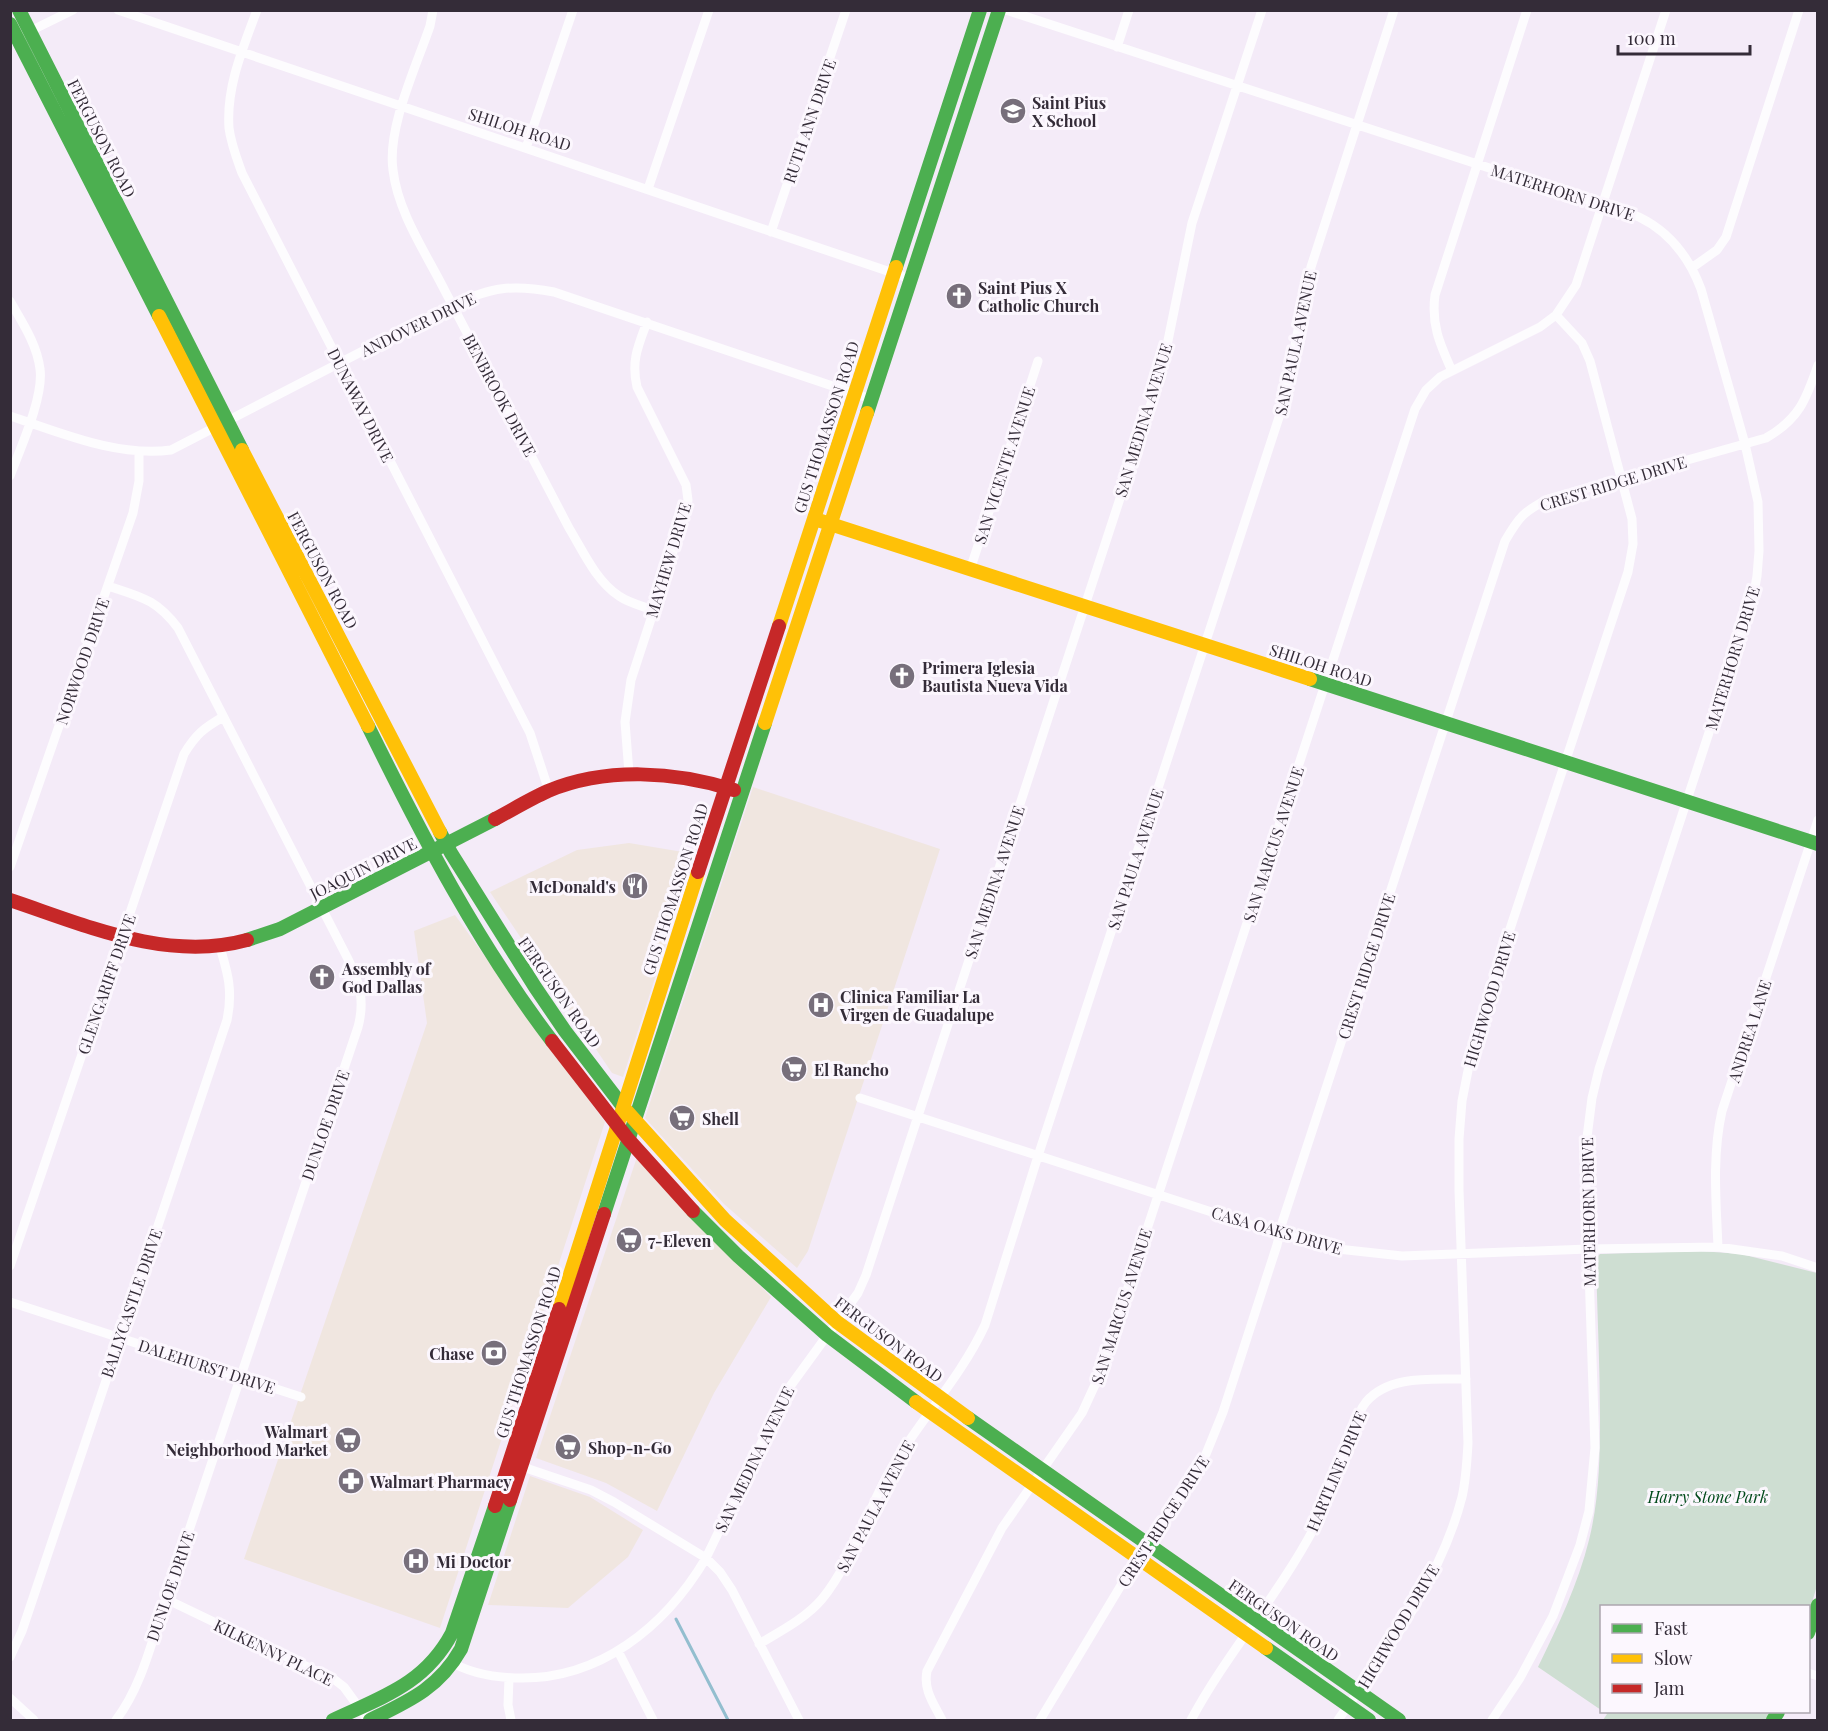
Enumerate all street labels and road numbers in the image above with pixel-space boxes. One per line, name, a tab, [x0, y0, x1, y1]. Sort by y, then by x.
street label: RUTH ANN DRIVE	[778, 56, 840, 186]
street label: FERGUSON ROAD	[63, 75, 141, 201]
street label: SHILOH ROAD	[466, 103, 574, 155]
street label: MATERHORN DRIVE	[1489, 159, 1637, 225]
street label: SAN PAULA AVENUE	[1269, 269, 1321, 417]
street label: ANDOVER DRIVE	[356, 287, 479, 361]
street label: BENBROOK DRIVE	[459, 330, 541, 460]
street label: GUS THOMASSON ROAD	[788, 338, 864, 516]
street label: SAN MEDINA AVENUE	[1110, 340, 1176, 500]
street label: DUNAWAY DRIVE	[323, 344, 399, 466]
street label: SAN VICENTE AVENUE	[969, 383, 1039, 547]
street label: CREST RIDGE DRIVE	[1537, 451, 1689, 515]
street label: MAYHEW DRIVE	[640, 500, 696, 620]
street label: FERGUSON ROAD	[283, 508, 363, 632]
street label: MATERHORN DRIVE	[1700, 583, 1764, 733]
street label: NORWOOD DRIVE	[50, 595, 114, 727]
street label: SHILOH ROAD	[1267, 639, 1375, 691]
street label: SAN MARCUS AVENUE	[1238, 763, 1308, 925]
street label: SAN PAULA AVENUE	[1102, 786, 1168, 932]
street label: GUS THOMASSON ROAD	[637, 800, 713, 978]
street label: SAN MEDINA AVENUE	[959, 803, 1029, 961]
street label: JOAQUIN DRIVE	[305, 832, 420, 904]
street label: CREST RIDGE DRIVE	[1332, 890, 1400, 1042]
street label: GLENGARIFF DRIVE	[72, 911, 140, 1057]
street label: HIGHWOOD DRIVE	[1458, 928, 1520, 1070]
street label: FERGUSON ROAD	[514, 933, 606, 1051]
street label: ANDREA LANE	[1722, 977, 1775, 1086]
street label: DUNLOE DRIVE	[296, 1067, 354, 1183]
street label: MATERHORN DRIVE	[1576, 1137, 1600, 1287]
street label: CASA OAKS DRIVE	[1209, 1201, 1345, 1259]
street label: SAN MARCUS AVENUE	[1086, 1225, 1156, 1387]
street label: BALLYCASTLE DRIVE	[96, 1226, 166, 1380]
street label: GUS THOMASSON ROAD	[490, 1263, 566, 1441]
street label: FERGUSON ROAD	[831, 1291, 947, 1387]
street label: DALEHURST DRIVE	[136, 1334, 278, 1398]
street label: SAN MEDINA AVENUE	[710, 1383, 798, 1535]
street label: HARTLINE DRIVE	[1301, 1408, 1371, 1534]
street label: SAN PAULA AVENUE	[831, 1436, 919, 1576]
street label: CREST RIDGE DRIVE	[1113, 1451, 1213, 1591]
street label: DUNLOE DRIVE	[141, 1528, 199, 1644]
street label: HIGHWOOD DRIVE	[1353, 1560, 1443, 1692]
street label: FERGUSON ROAD	[1225, 1574, 1343, 1666]
street label: KILKENNY PLACE	[211, 1614, 337, 1690]

